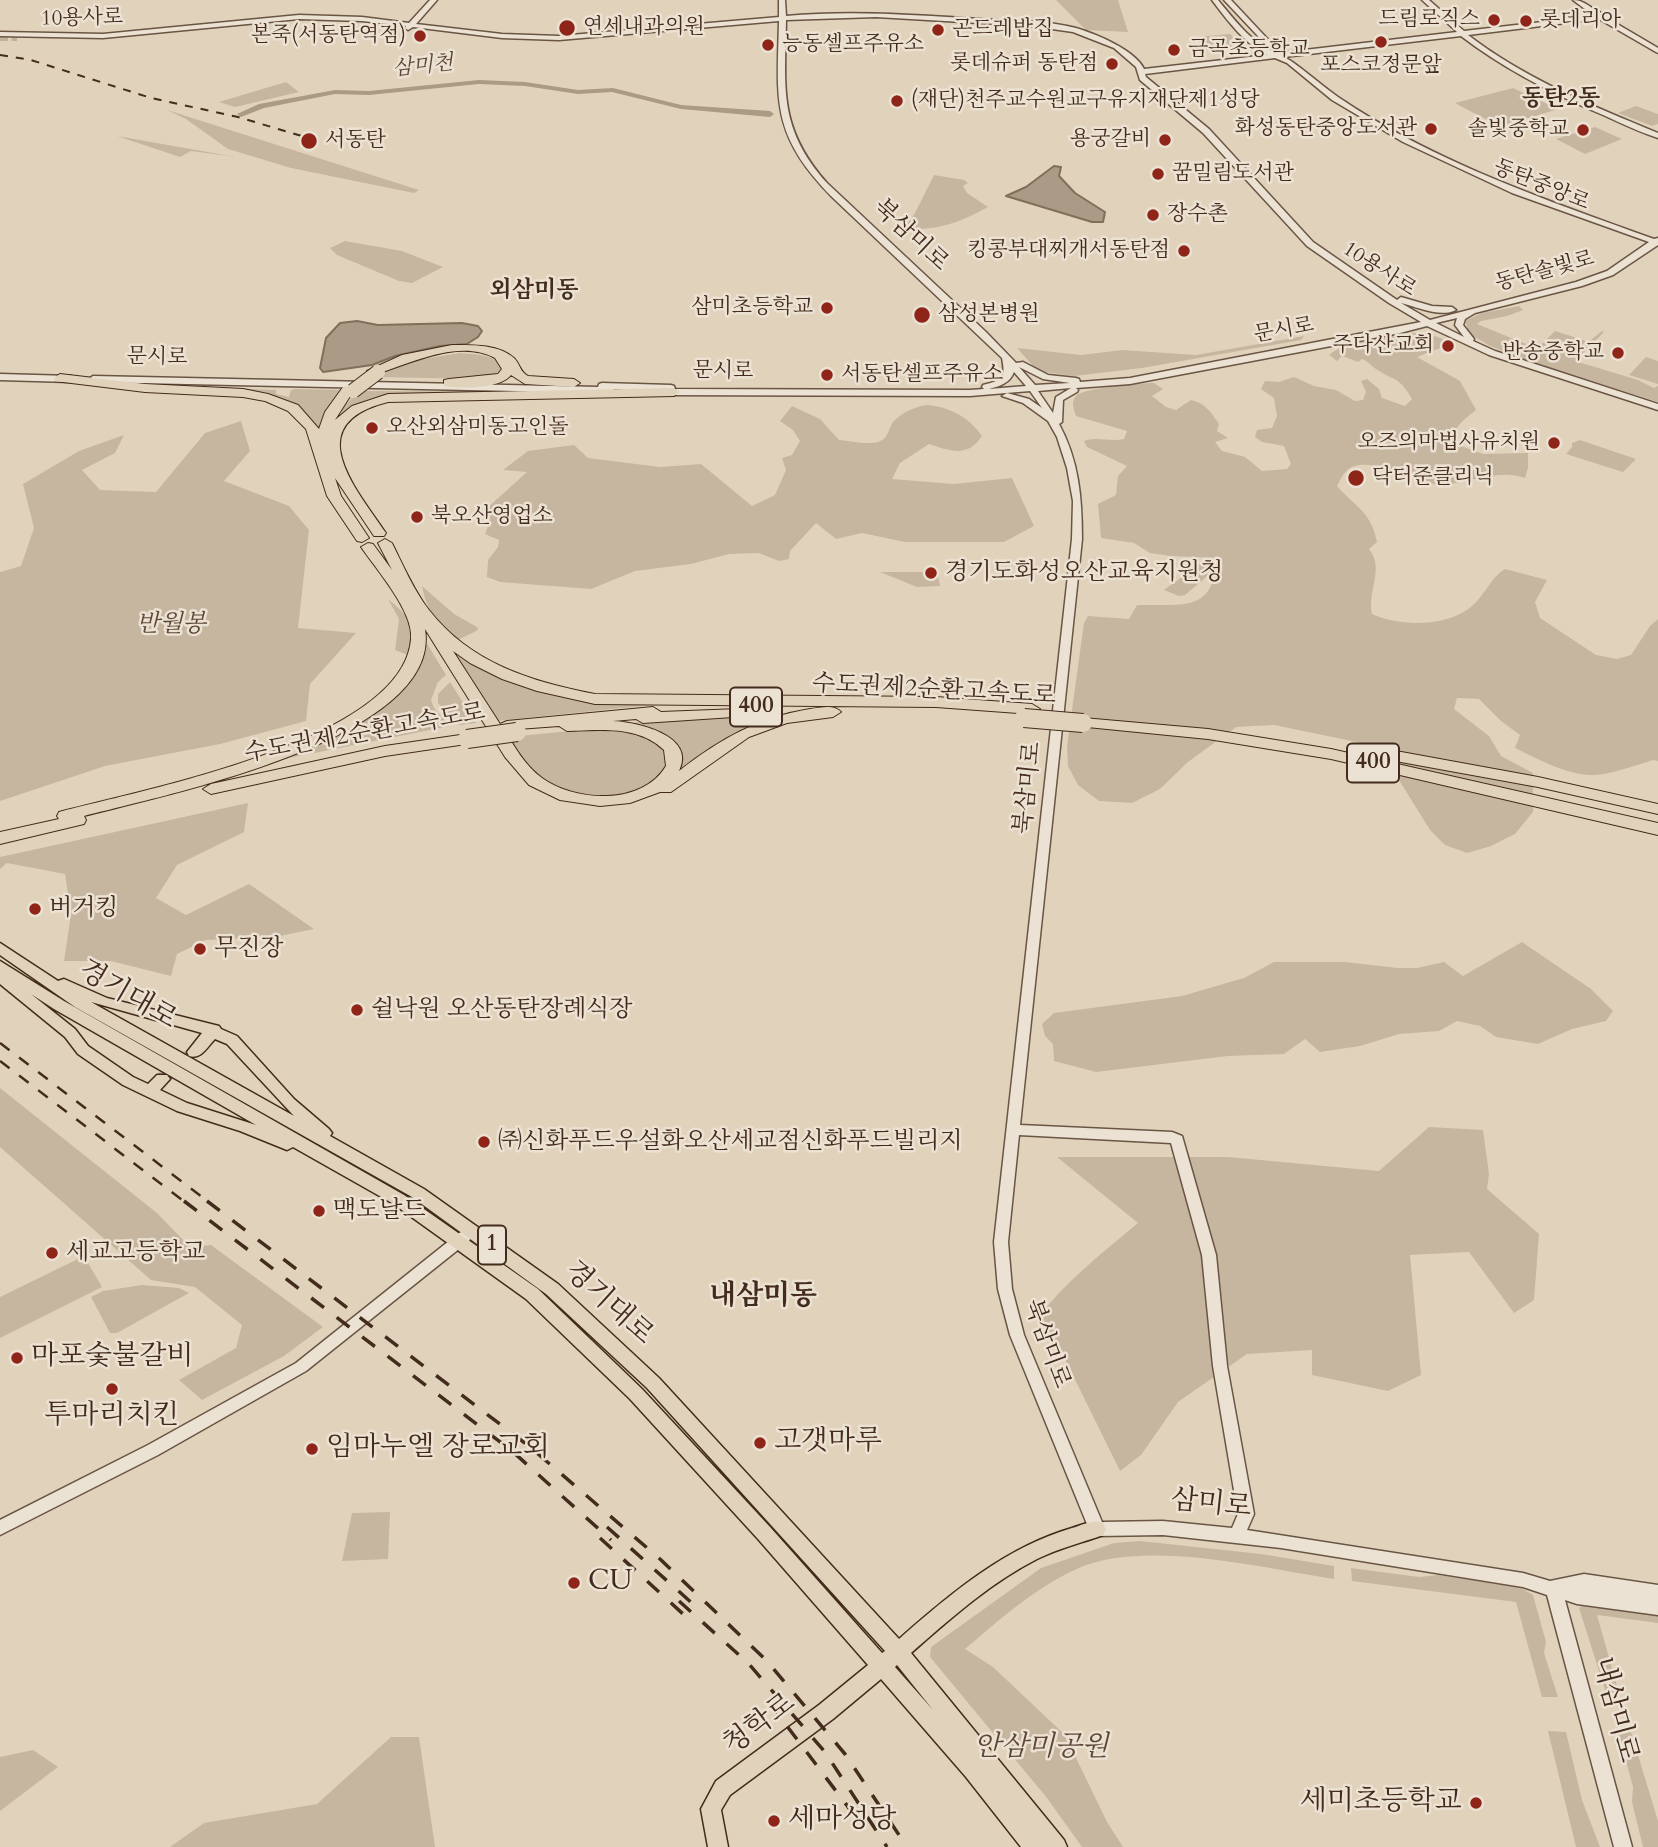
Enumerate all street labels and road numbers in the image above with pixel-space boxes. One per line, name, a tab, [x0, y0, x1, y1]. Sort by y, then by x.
street label: 10용사로	[41, 6, 123, 32]
street label: 동탄중앙로	[1489, 155, 1593, 217]
street label: 북삼미로	[866, 194, 954, 278]
street label: 10용사로	[1338, 237, 1420, 303]
street label: 동탄솔빛로	[1493, 247, 1597, 297]
street label: 문시로	[1252, 313, 1316, 349]
street label: 문시로	[126, 345, 188, 371]
street label: 문시로	[692, 359, 754, 385]
street label: 수도권제2순환고속도로	[811, 670, 1057, 712]
road number: 400	[730, 688, 782, 726]
street label: 수도권제2순환고속도로	[242, 699, 488, 769]
street label: 북삼미로	[1010, 740, 1048, 836]
road number: 400	[1347, 744, 1399, 782]
street label: 경기대로	[72, 954, 182, 1038]
road number: 1	[478, 1226, 506, 1264]
street label: 경기대로	[557, 1255, 659, 1353]
street label: 북삼미로	[1017, 1296, 1075, 1392]
street label: 삼미로	[1169, 1484, 1253, 1526]
street label: 내삼미로	[1584, 1653, 1644, 1767]
street label: 청학로	[717, 1687, 803, 1763]

